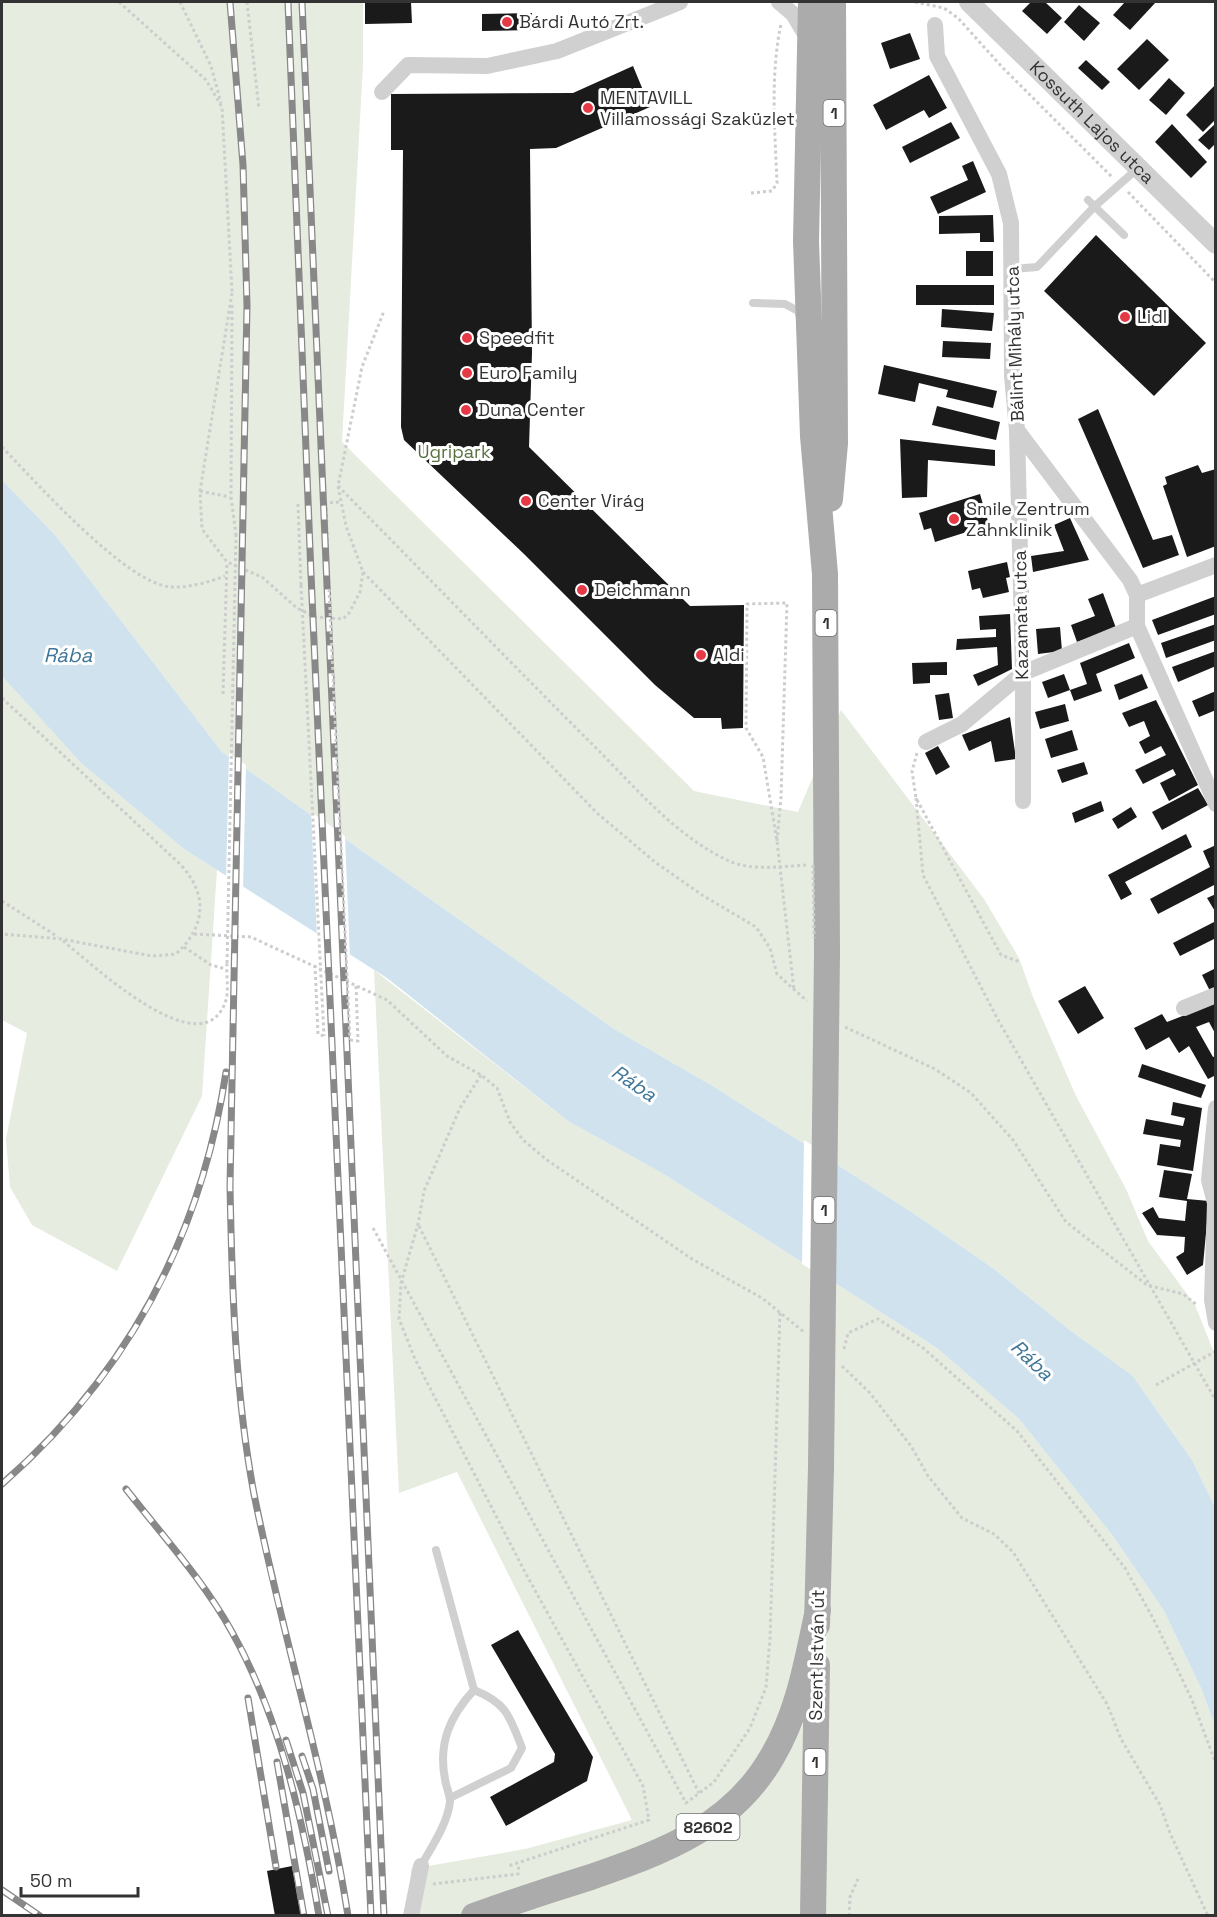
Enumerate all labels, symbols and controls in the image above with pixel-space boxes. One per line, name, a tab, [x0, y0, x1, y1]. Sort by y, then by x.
place label: Bárdi Autó Zrt.	[519, 10, 644, 33]
marker: Bárdi Autó Zrt.	[500, 15, 514, 29]
street label: Kossuth Lajos utca	[1025, 56, 1159, 188]
place label: MENTAVILL Villamossági Szaküzlet	[600, 86, 795, 130]
road number: 1	[824, 100, 844, 126]
marker: MENTAVILL Villamossági Szaküzlet	[581, 101, 595, 115]
street label: Bálint Mihály utca	[1000, 266, 1029, 423]
place label: Lidl	[1137, 305, 1167, 328]
marker: Lidl	[1118, 310, 1132, 324]
place label: Speedfit	[479, 326, 555, 349]
marker: Speedfit	[460, 331, 474, 345]
place label: Euro Family	[479, 361, 578, 384]
marker: Euro Family	[460, 366, 474, 380]
place label: Duna Center	[478, 398, 586, 421]
marker: Duna Center	[459, 403, 473, 417]
park label: Ugripark	[417, 440, 491, 463]
place label: Center Virág	[538, 489, 644, 512]
marker: Center Virág	[519, 494, 533, 508]
place label: Smile Zentrum Zahnklinik	[966, 497, 1090, 541]
marker: Smile Zentrum Zahnklinik	[947, 512, 961, 526]
street label: Kazamata utca	[1008, 550, 1033, 680]
place label: Deichmann	[594, 578, 691, 601]
marker: Deichmann	[575, 583, 589, 597]
road number: 1	[816, 610, 836, 636]
water label: Rába	[44, 642, 93, 668]
place label: Aldi	[713, 643, 745, 666]
marker: Aldi	[694, 648, 708, 662]
water label: Rába	[607, 1059, 662, 1108]
road number: 1	[814, 1197, 834, 1223]
water label: Rába	[1005, 1334, 1059, 1386]
street label: Szent István út	[804, 1589, 829, 1721]
road number: 1	[804, 1749, 826, 1775]
road number: 82602	[676, 1814, 740, 1840]
scale bar	[21, 1860, 138, 1898]
text: 50 m	[30, 1869, 72, 1892]

